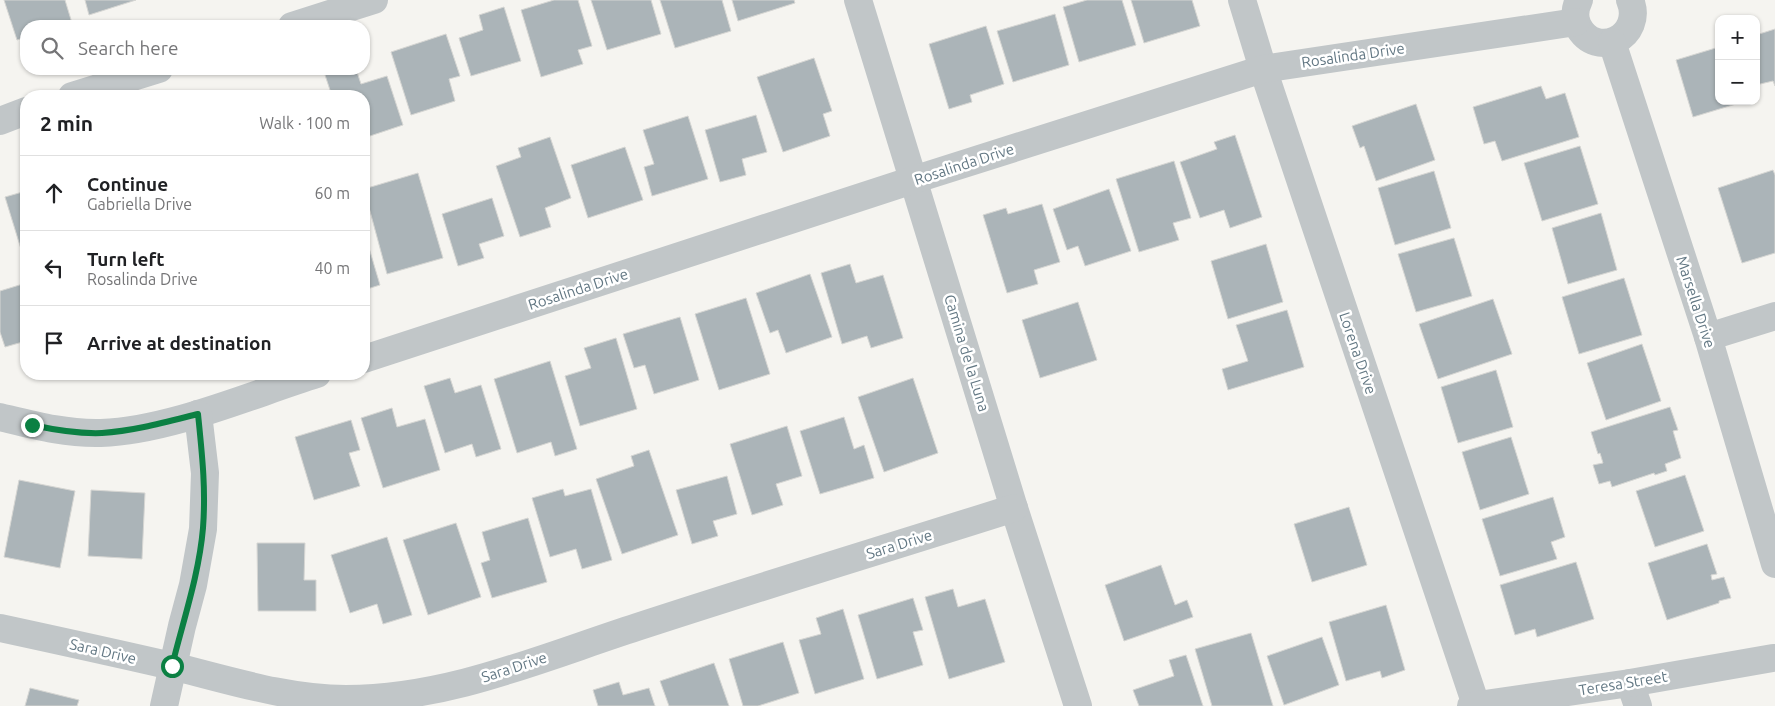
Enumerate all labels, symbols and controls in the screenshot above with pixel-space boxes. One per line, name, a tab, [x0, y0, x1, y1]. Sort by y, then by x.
map controls	[1715, 15, 1760, 105]
button: +	[1715, 15, 1760, 60]
search box	[20, 20, 370, 75]
icon: search	[38, 34, 66, 62]
text: Search here	[78, 37, 178, 59]
street label: Rosalinda Drive	[1300, 39, 1406, 71]
button: −	[1715, 60, 1760, 105]
text: 2 min	[40, 111, 93, 135]
text: Walk · 100 m	[259, 114, 350, 132]
street label: Rosalinda Drive	[912, 140, 1016, 188]
text: Continue	[87, 173, 168, 195]
icon: ahead	[40, 179, 68, 207]
text: 60 m	[314, 184, 350, 202]
text: Gabriella Drive	[87, 195, 192, 213]
text: Turn left	[87, 248, 165, 270]
icon: left	[40, 254, 68, 282]
street label: Marsella Drive	[1673, 254, 1719, 350]
text: 40 m	[314, 259, 350, 277]
street label: Rosalinda Drive	[526, 265, 630, 313]
text: Rosalinda Drive	[87, 270, 198, 288]
street label: Camina de la Luna	[941, 293, 993, 413]
street label: Lorena Drive	[1336, 310, 1380, 396]
icon: arrive	[40, 329, 68, 357]
text: Arrive at destination	[87, 332, 272, 354]
route end	[21, 414, 44, 437]
street label: Sara Drive	[864, 526, 934, 562]
street label: Sara Drive	[68, 635, 138, 667]
street label: Sara Drive	[479, 648, 549, 686]
route start	[161, 655, 184, 678]
street label: Teresa Street	[1578, 668, 1669, 698]

